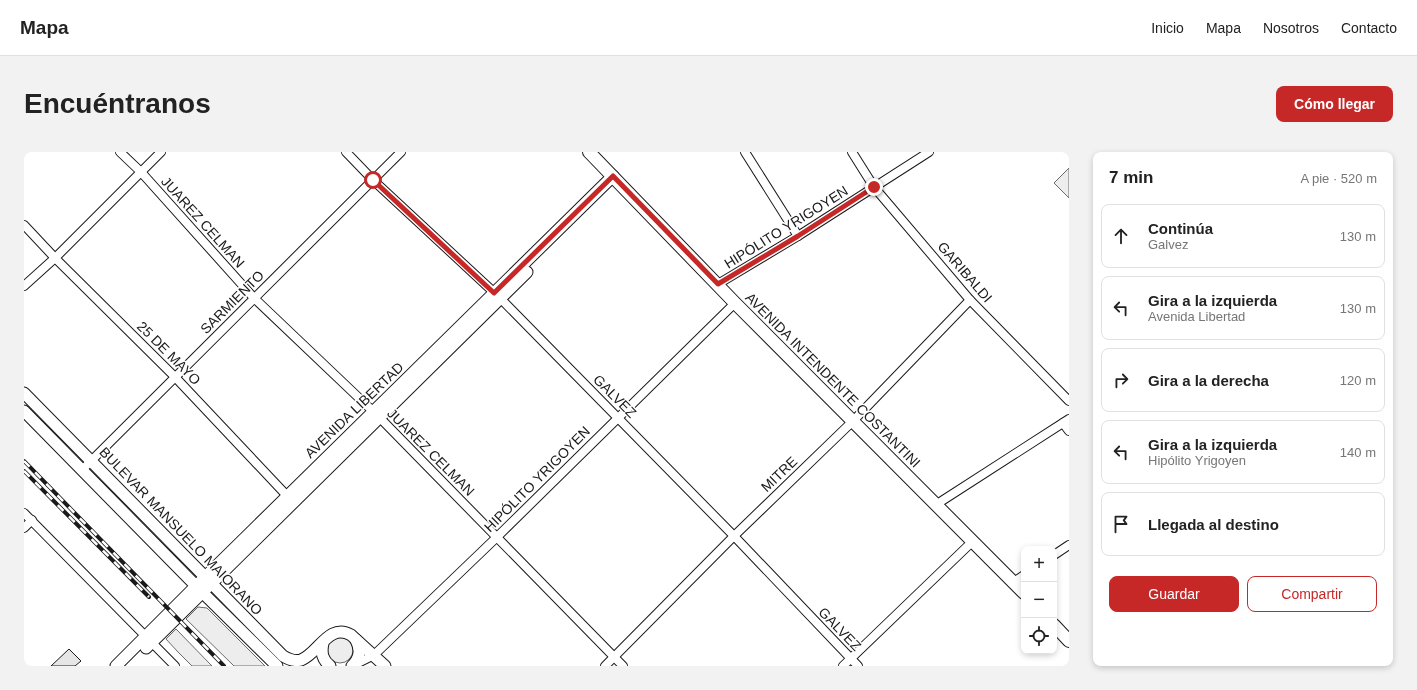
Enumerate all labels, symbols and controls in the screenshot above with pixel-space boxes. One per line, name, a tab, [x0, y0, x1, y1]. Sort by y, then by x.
text: Mapa	[20, 17, 69, 38]
text: Inicio	[1151, 20, 1184, 36]
text: Mapa	[1206, 20, 1241, 36]
text: Nosotros	[1263, 20, 1319, 36]
text: Contacto	[1341, 20, 1397, 36]
button: Cómo llegar	[1276, 86, 1393, 122]
text: Encuéntranos	[24, 88, 211, 119]
text: 7 min	[1109, 168, 1153, 187]
route start	[364, 171, 382, 189]
text: A pie · 520 m	[1300, 171, 1377, 186]
street label: JUAREZ CELMAN	[158, 173, 248, 271]
route end	[865, 178, 883, 196]
street label: HIPÓLITO YRIGOYEN	[721, 182, 851, 272]
text: Continúa	[1148, 220, 1213, 237]
icon: ahead	[1110, 225, 1132, 247]
text: 130 m	[1340, 229, 1376, 244]
text: Galvez	[1148, 237, 1188, 252]
street label: GARIBALDI	[934, 239, 996, 305]
street label: SARMIENTO	[197, 267, 267, 337]
street label: AVENIDA INTENDENTE COSTANTINI	[742, 289, 924, 471]
text: Gira a la izquierda	[1148, 292, 1277, 309]
icon: left	[1110, 297, 1132, 319]
text: 130 m	[1340, 301, 1376, 316]
text: Avenida Libertad	[1148, 309, 1245, 324]
street label: 25 DE MAYO	[134, 318, 204, 388]
street label: AVENIDA LIBERTAD	[301, 359, 407, 461]
icon: right	[1110, 369, 1132, 391]
street label: GALVEZ	[590, 371, 640, 421]
text: Gira a la derecha	[1148, 372, 1269, 389]
text: 120 m	[1340, 373, 1376, 388]
street label: JUAREZ CELMAN	[384, 405, 478, 499]
street label: HIPÓLITO YRIGOYEN	[481, 423, 593, 535]
text: Gira a la izquierda	[1148, 436, 1277, 453]
icon: left	[1110, 441, 1132, 463]
street label: BULEVAR MANSUELO MAIORANO	[96, 444, 266, 618]
text: 140 m	[1340, 445, 1376, 460]
street label: MITRE	[758, 453, 800, 495]
text: Hipólito Yrigoyen	[1148, 453, 1246, 468]
icon: arrive	[1110, 513, 1132, 535]
text: Llegada al destino	[1148, 516, 1279, 533]
map controls	[1021, 546, 1057, 654]
button: +	[1021, 546, 1057, 582]
button: Guardar	[1109, 576, 1239, 612]
button: Compartir	[1247, 576, 1377, 612]
button: −	[1021, 582, 1057, 618]
street label: GALVEZ	[815, 604, 865, 654]
button: locate	[1021, 618, 1057, 654]

